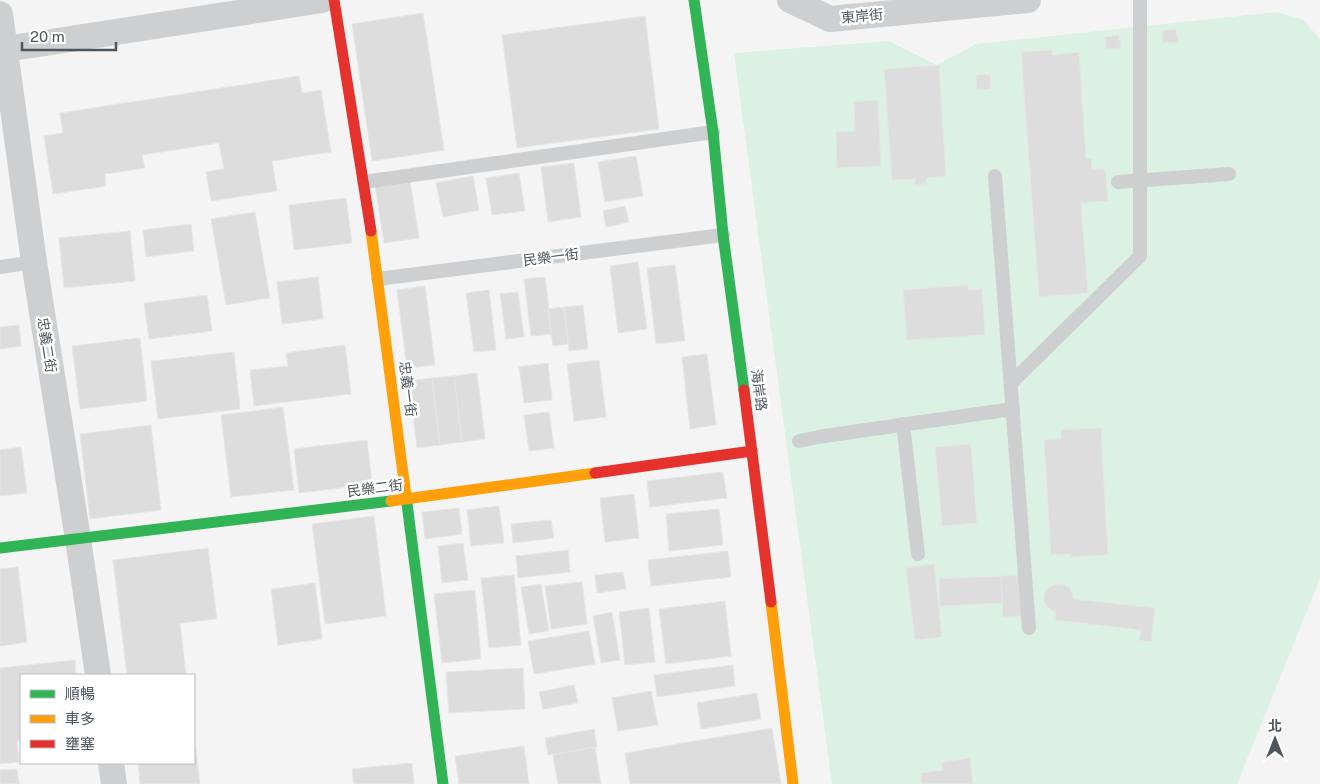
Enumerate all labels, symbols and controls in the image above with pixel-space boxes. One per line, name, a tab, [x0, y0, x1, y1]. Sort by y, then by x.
street label: 東岸街	[840, 6, 884, 26]
scale bar	[22, 20, 116, 52]
text: 20 m	[30, 28, 65, 45]
street label: 民樂一街	[522, 246, 580, 268]
street label: 忠義二街	[35, 316, 59, 374]
street label: 忠義一街	[397, 360, 419, 418]
street label: 海岸路	[748, 368, 770, 412]
street label: 民樂二街	[346, 477, 404, 499]
legend	[20, 674, 195, 764]
text: 順暢	[65, 685, 95, 702]
text: 車多	[65, 710, 95, 727]
north arrow	[1250, 714, 1300, 764]
text: 北	[1268, 718, 1282, 734]
text: 壅塞	[65, 735, 95, 752]

